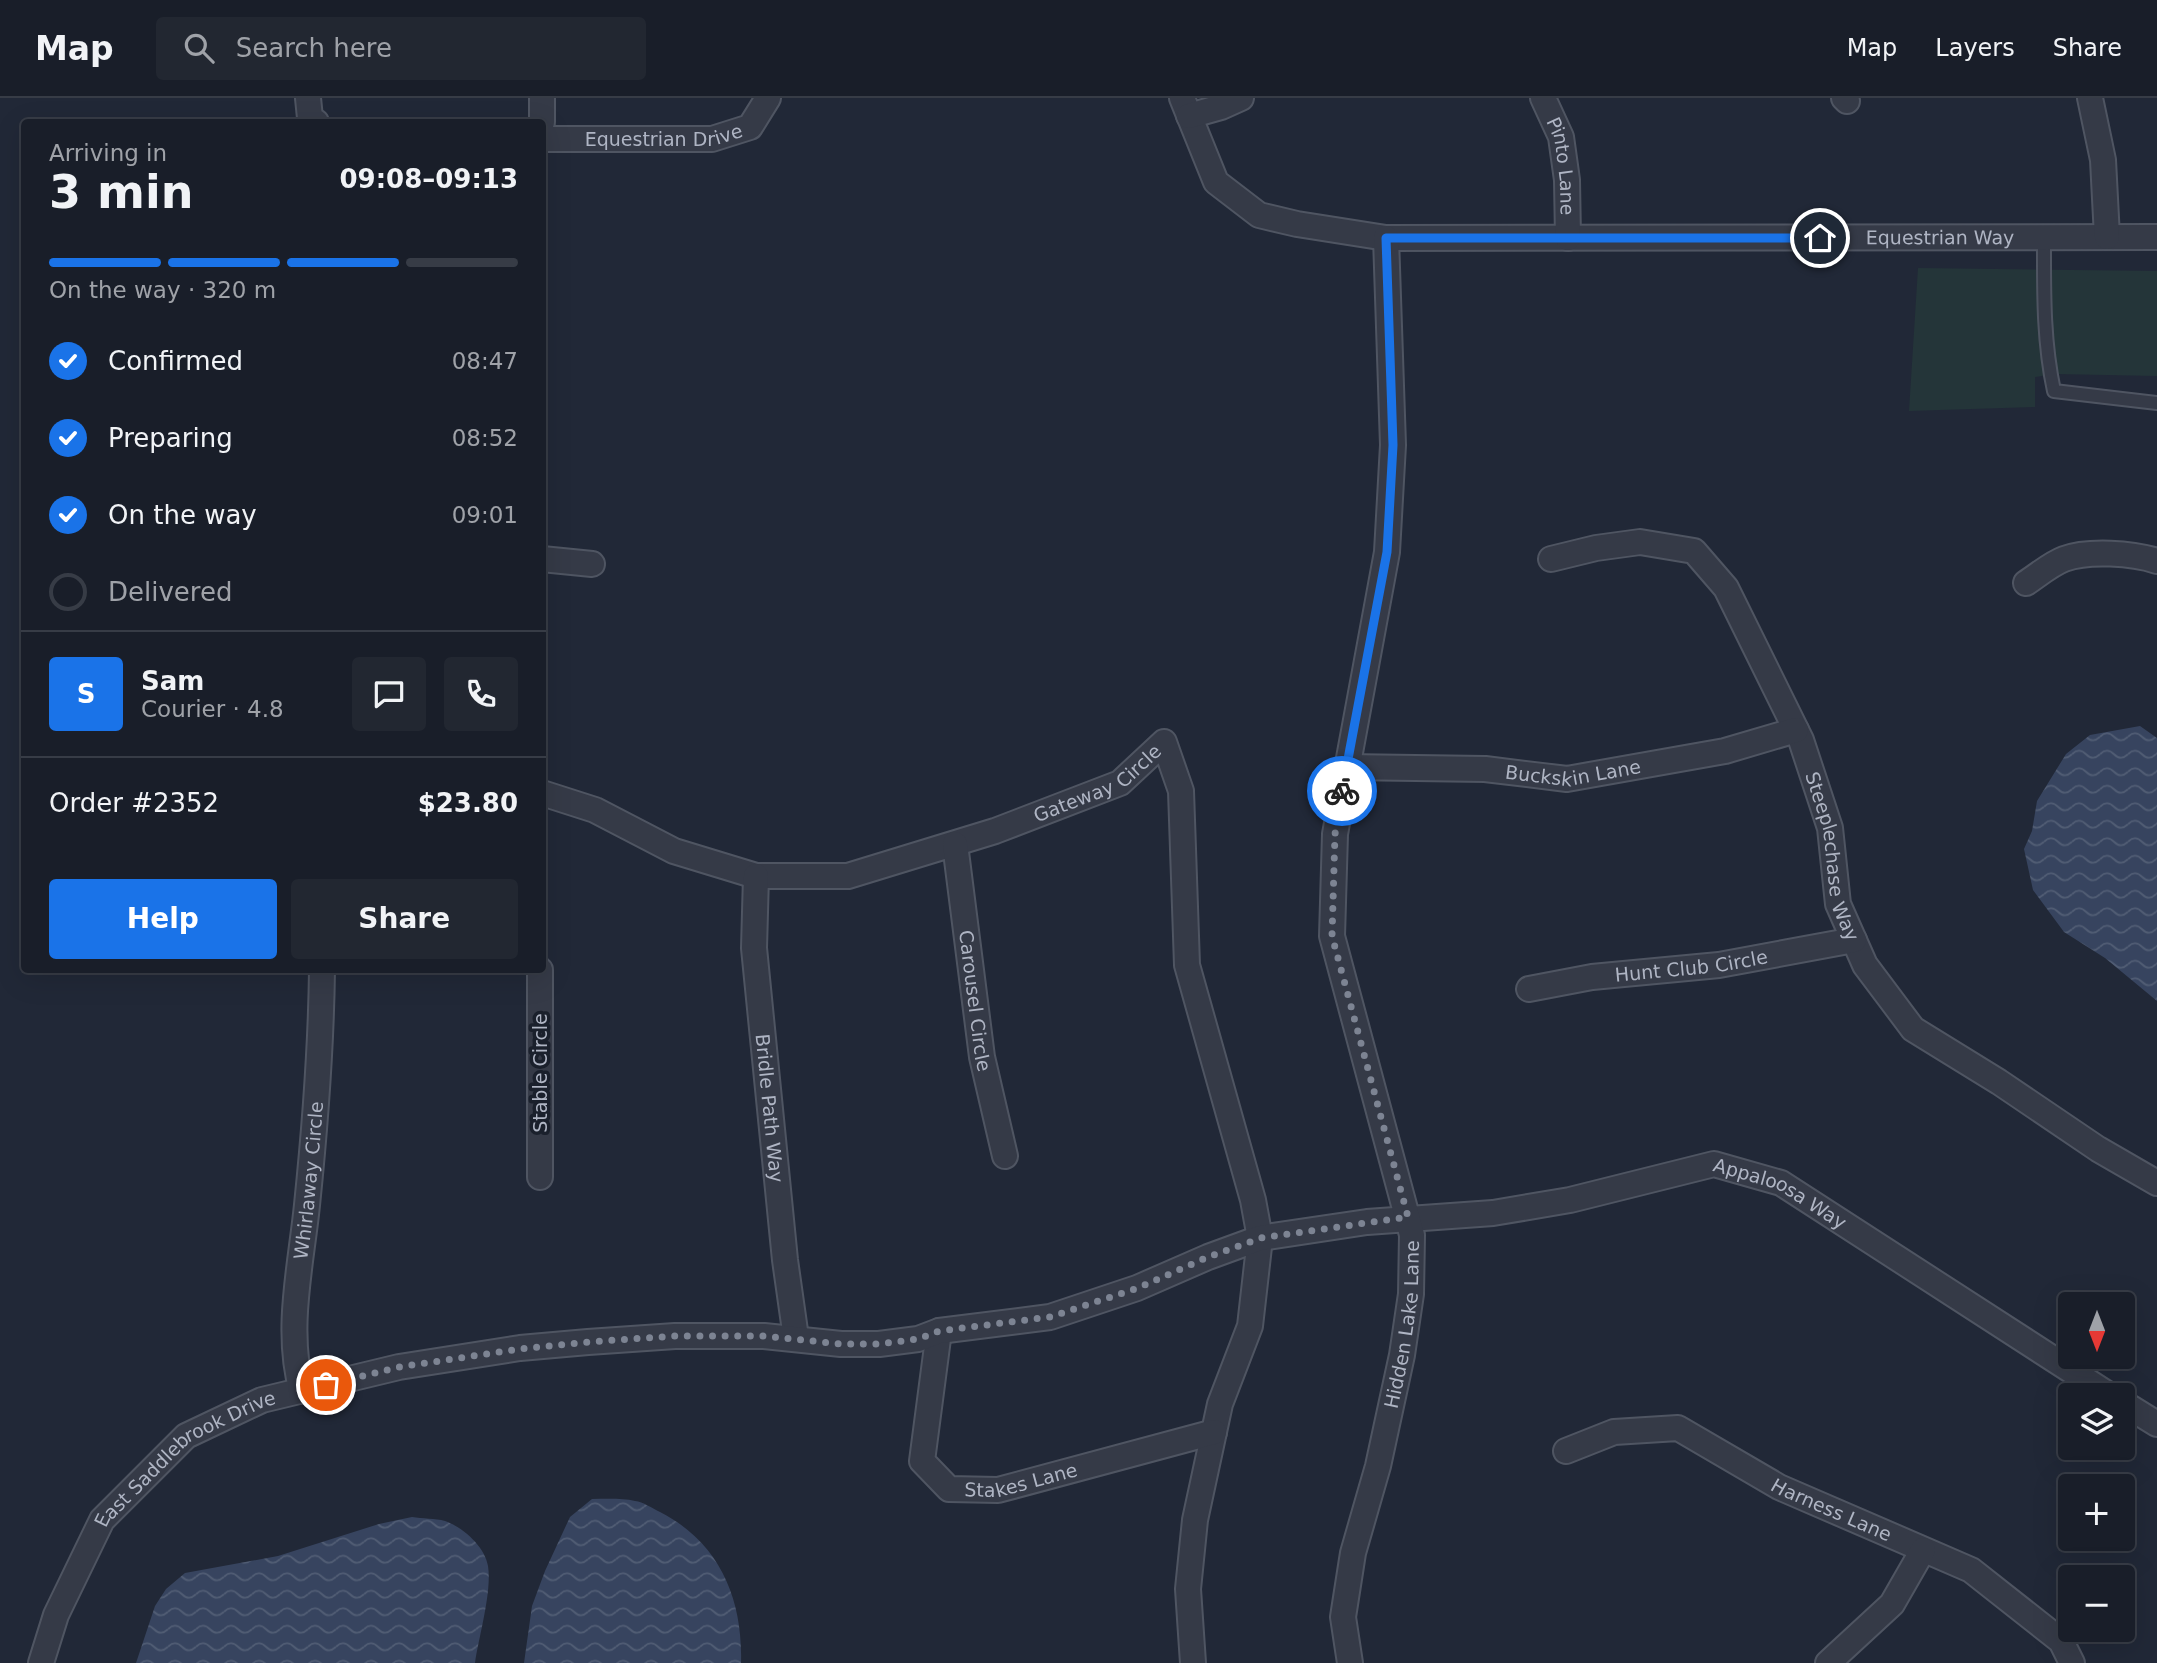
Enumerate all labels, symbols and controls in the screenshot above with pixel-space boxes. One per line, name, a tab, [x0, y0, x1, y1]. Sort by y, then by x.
search box	[156, 17, 646, 80]
text: Map	[35, 29, 114, 68]
icon: search	[180, 29, 218, 67]
text: Search here	[236, 33, 392, 63]
text: Map	[1847, 34, 1897, 62]
text: Layers	[1935, 34, 2015, 62]
text: Share	[2053, 34, 2122, 62]
street label: Pinto Lane	[1542, 114, 1579, 216]
street label: Equestrian Drive	[585, 119, 745, 150]
text: Arriving in	[49, 140, 167, 166]
text: 09:08–09:13	[339, 164, 518, 194]
text: 3 min	[49, 165, 193, 219]
pin	[1790, 208, 1850, 268]
icon: home	[1801, 219, 1839, 257]
street label: Equestrian Way	[1866, 226, 2014, 248]
text: On the way · 320 m	[49, 277, 276, 303]
icon: check	[49, 342, 87, 380]
text: Confirmed	[108, 346, 243, 376]
text: 08:47	[452, 348, 518, 374]
icon: check	[49, 419, 87, 457]
text: Preparing	[108, 423, 233, 453]
text: 08:52	[452, 425, 518, 451]
icon: check	[49, 496, 87, 534]
text: On the way	[108, 500, 257, 530]
text: 09:01	[452, 502, 518, 528]
text: Delivered	[108, 577, 232, 607]
button: chat	[352, 657, 426, 731]
button: phone	[444, 657, 518, 731]
text: Sam	[141, 666, 204, 696]
text: S	[77, 679, 95, 709]
text: Courier · 4.8	[141, 696, 284, 722]
street label: Gateway Circle	[1030, 740, 1165, 826]
street label: Buckskin Lane	[1504, 755, 1643, 791]
courier	[1307, 756, 1377, 826]
street label: Steeplechase Way	[1801, 769, 1864, 944]
icon: bike	[1323, 772, 1361, 810]
text: Order #2352	[49, 788, 219, 818]
text: $23.80	[418, 788, 518, 818]
button: Help	[49, 879, 277, 959]
button: Share	[291, 879, 518, 959]
street label: Carousel Circle	[955, 929, 996, 1074]
street label: Hunt Club Circle	[1614, 945, 1769, 986]
street label: Stable Circle	[529, 1013, 551, 1133]
street label: Bridle Path Way	[752, 1033, 788, 1184]
street label: Whirlaway Circle	[289, 1101, 327, 1261]
street label: Appaloosa Way	[1711, 1153, 1851, 1233]
street label: Hidden Lake Lane	[1380, 1240, 1423, 1410]
north arrow	[2058, 1292, 2135, 1368]
map controls	[2058, 1292, 2135, 1642]
pin	[296, 1355, 356, 1415]
icon: bag	[307, 1366, 345, 1404]
button: layers	[2058, 1383, 2135, 1460]
street label: East Saddlebrook Drive	[89, 1386, 278, 1530]
street label: Stakes Lane	[964, 1458, 1080, 1501]
street label: Harness Lane	[1767, 1474, 1895, 1545]
button: +	[2058, 1474, 2135, 1551]
button: −	[2058, 1565, 2135, 1642]

